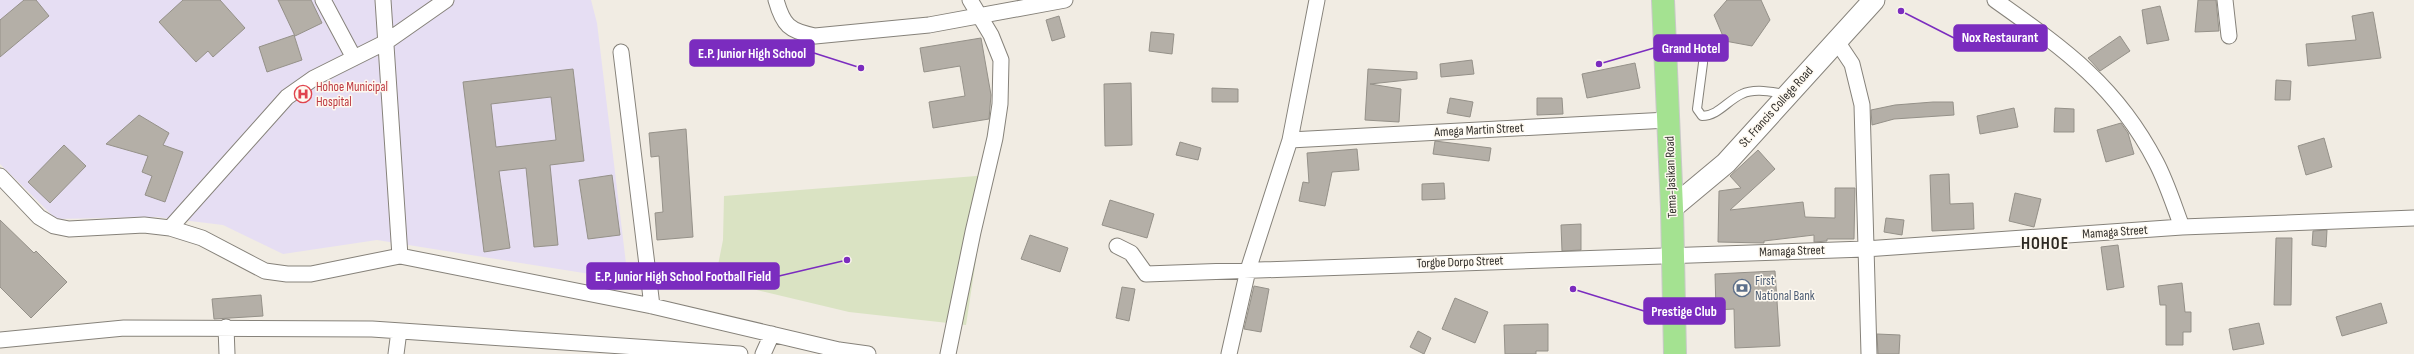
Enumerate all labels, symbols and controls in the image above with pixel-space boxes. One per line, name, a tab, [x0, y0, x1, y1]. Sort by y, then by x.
callout: Nox Restaurant	[1954, 25, 2047, 51]
text: Nox Restaurant	[1962, 29, 2039, 46]
callout: Grand Hotel	[1654, 35, 1728, 61]
callout: E.P. Junior High School	[690, 40, 814, 66]
text: Grand Hotel	[1662, 40, 1720, 57]
text: E.P. Junior High School	[698, 45, 806, 62]
street label: St. Francis College Road	[1735, 63, 1817, 151]
place label: Hohoe Municipal Hospital	[316, 79, 388, 110]
hospital icon: Hohoe Municipal Hospital	[293, 84, 313, 104]
street label: Amega Martin Street	[1433, 120, 1524, 140]
street label: Tema-Jasikan Road	[1662, 136, 1680, 218]
street label: Mamaga Street	[2082, 222, 2148, 242]
district label: HOHOE	[2021, 234, 2069, 254]
street label: Mamaga Street	[1759, 242, 1825, 260]
street label: Torgbe Dorpo Street	[1416, 252, 1504, 272]
callout: E.P. Junior High School Football Field	[587, 263, 779, 289]
text: E.P. Junior High School Football Field	[595, 268, 771, 285]
place label: First National Bank	[1755, 273, 1815, 304]
bank icon: First National Bank	[1732, 278, 1752, 298]
callout: Prestige Club	[1644, 298, 1725, 324]
text: Prestige Club	[1651, 303, 1717, 320]

